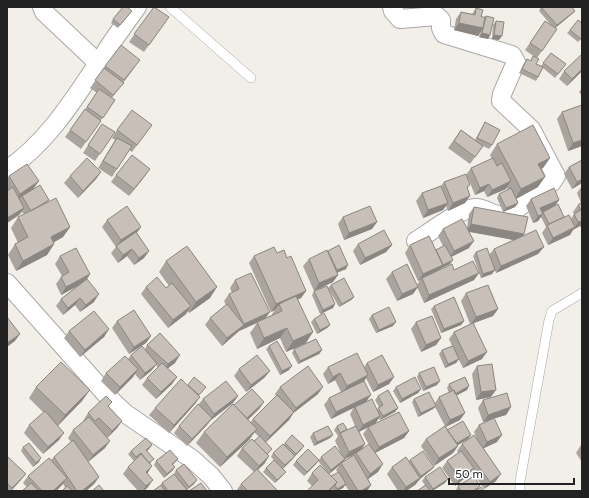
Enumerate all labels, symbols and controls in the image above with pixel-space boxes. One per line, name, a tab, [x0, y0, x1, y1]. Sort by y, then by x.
scale bar	[449, 460, 574, 486]
text: 50 m	[455, 467, 483, 481]

